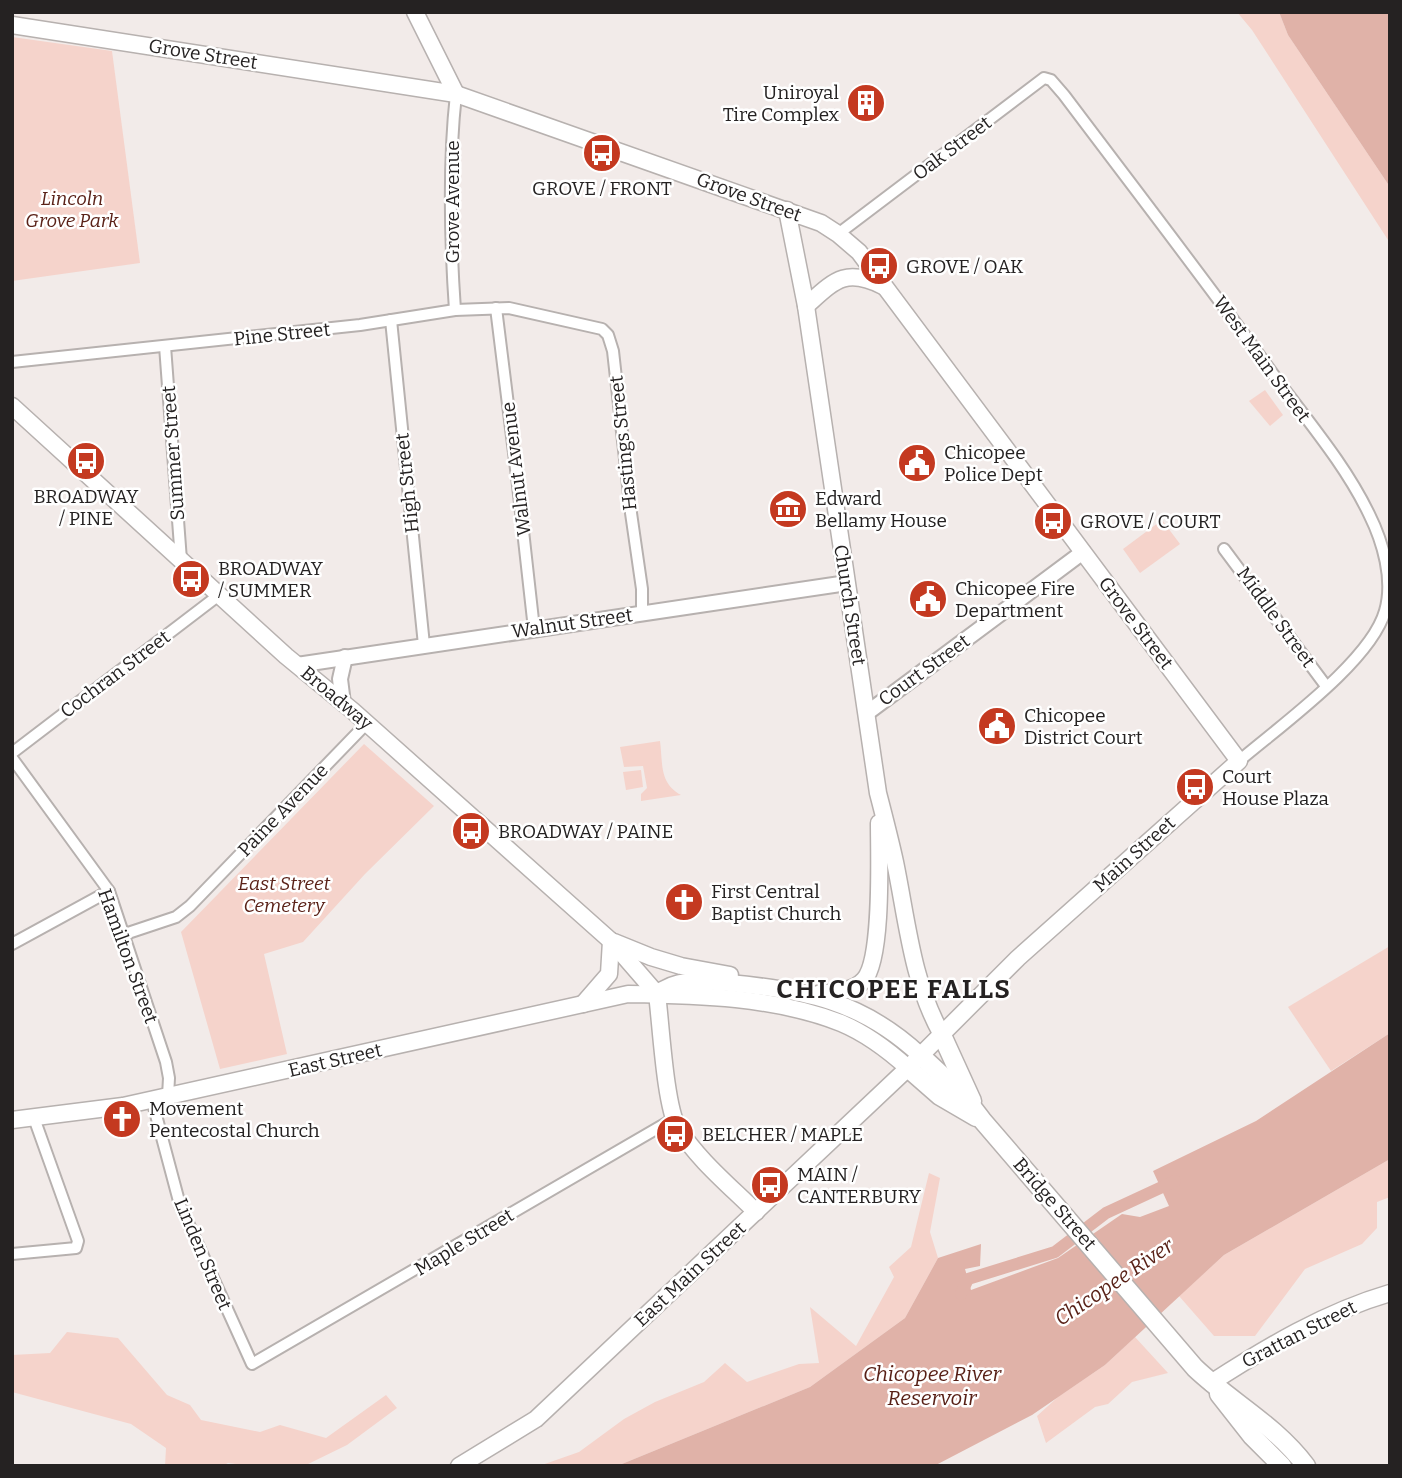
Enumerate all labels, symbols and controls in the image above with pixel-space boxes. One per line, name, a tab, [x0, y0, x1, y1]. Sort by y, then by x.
street label: Grove Street	[147, 34, 259, 74]
place label: Uniroyal Tire Complex	[723, 81, 839, 126]
building icon: Uniroyal Tire Complex	[845, 82, 887, 124]
street label: Oak Street	[908, 111, 996, 185]
bus stop icon: GROVE / FRONT	[581, 132, 623, 174]
street label: Grove Avenue	[441, 140, 464, 264]
street label: Grove Street	[693, 167, 805, 227]
place label: GROVE / FRONT	[532, 177, 672, 200]
park label: Lincoln Grove Park	[25, 187, 119, 232]
bus stop icon: GROVE / OAK	[858, 245, 900, 287]
place label: GROVE / OAK	[906, 255, 1024, 278]
street label: West Main Street	[1209, 291, 1316, 427]
street label: Pine Street	[233, 317, 331, 350]
street label: Hastings Street	[604, 374, 642, 512]
street label: Summer Street	[157, 385, 189, 521]
street label: Walnut Avenue	[496, 401, 536, 537]
street label: High Street	[390, 432, 424, 534]
bus stop icon: BROADWAY / PINE	[65, 440, 107, 482]
place label: Chicopee Police Dept	[944, 441, 1043, 486]
public building icon: Chicopee Police Dept	[896, 442, 938, 484]
place label: BROADWAY / PINE	[34, 485, 139, 530]
place label: Edward Bellamy House	[815, 487, 947, 532]
museum icon: Edward Bellamy House	[767, 488, 809, 530]
bus stop icon: GROVE / COURT	[1032, 500, 1074, 542]
place label: GROVE / COURT	[1080, 510, 1221, 533]
street label: Church Street	[829, 543, 871, 667]
place label: BROADWAY / SUMMER	[218, 557, 324, 602]
bus stop icon: BROADWAY / SUMMER	[170, 558, 212, 600]
street label: Middle Street	[1232, 562, 1320, 672]
street label: Grove Street	[1094, 572, 1178, 674]
place label: Chicopee Fire Department	[955, 577, 1075, 622]
public building icon: Chicopee Fire Department	[907, 578, 949, 620]
street label: Walnut Street	[510, 603, 634, 643]
street label: Cochran Street	[56, 625, 175, 723]
street label: Court Street	[874, 629, 974, 711]
street label: Broadway	[296, 661, 378, 735]
place label: Chicopee District Court	[1024, 704, 1143, 749]
public building icon: Chicopee District Court	[976, 705, 1018, 747]
street label: Paine Avenue	[233, 759, 333, 861]
place label: Court House Plaza	[1222, 765, 1330, 810]
bus stop icon: Court House Plaza	[1174, 766, 1216, 808]
bus stop icon: BROADWAY / PAINE	[450, 810, 492, 852]
street label: Main Street	[1088, 811, 1180, 897]
place label: BROADWAY / PAINE	[498, 820, 673, 843]
park label: East Street Cemetery	[238, 872, 331, 917]
place label: First Central Baptist Church	[711, 880, 841, 925]
church icon: First Central Baptist Church	[663, 881, 705, 923]
street label: Hamilton Street	[93, 886, 163, 1027]
district label: CHICOPEE FALLS	[776, 974, 1012, 1005]
street label: East Street	[286, 1038, 384, 1082]
place label: Movement Pentecostal Church	[149, 1097, 320, 1142]
church icon: Movement Pentecostal Church	[101, 1098, 143, 1140]
bus stop icon: BELCHER / MAPLE	[654, 1113, 696, 1155]
place label: BELCHER / MAPLE	[702, 1123, 863, 1146]
street label: Bridge Street	[1009, 1153, 1102, 1255]
place label: MAIN / CANTERBURY	[797, 1163, 922, 1208]
bus stop icon: MAIN / CANTERBURY	[749, 1164, 791, 1206]
street label: Linden Street	[169, 1195, 237, 1313]
street label: Maple Street	[410, 1203, 518, 1281]
street label: East Main Street	[630, 1216, 750, 1331]
water label: Chicopee River	[1050, 1232, 1180, 1331]
street label: Grattan Street	[1238, 1295, 1360, 1373]
water label: Chicopee River Reservoir	[863, 1361, 1002, 1411]

